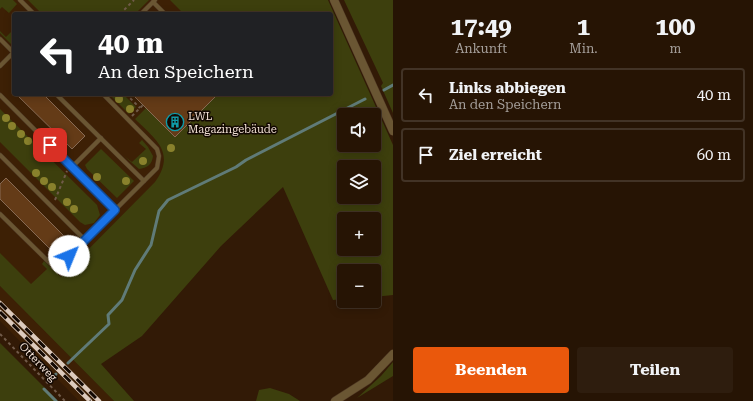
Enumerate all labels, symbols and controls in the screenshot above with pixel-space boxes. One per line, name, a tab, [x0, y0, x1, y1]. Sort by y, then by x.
text: 17:49	[451, 13, 512, 41]
text: 1	[577, 13, 590, 41]
text: 100	[655, 13, 695, 41]
text: 40 m	[98, 27, 163, 60]
icon: left	[32, 28, 84, 80]
text: Ankunft	[455, 41, 507, 56]
text: Min.	[569, 41, 598, 56]
text: m	[669, 41, 681, 56]
text: An den Speichern	[98, 61, 254, 82]
text: Links abbiegen	[449, 79, 566, 97]
icon: left	[415, 84, 437, 106]
text: 40 m	[697, 86, 731, 104]
text: An den Speichern	[449, 97, 561, 112]
map controls	[337, 108, 381, 308]
button: sound	[337, 108, 381, 152]
place label: LWL Magazingebäude	[188, 110, 277, 136]
building icon: LWL Magazingebäude	[165, 112, 185, 132]
pin	[33, 128, 67, 162]
icon: arrive	[39, 134, 61, 156]
icon: arrive	[415, 144, 437, 166]
text: Ziel erreicht	[449, 146, 542, 164]
text: 60 m	[697, 146, 731, 164]
button: layers	[337, 160, 381, 204]
button: +	[337, 212, 381, 256]
position arrow	[48, 235, 90, 277]
button: −	[337, 264, 381, 308]
street label: Otterweg	[16, 340, 60, 385]
button: Beenden	[413, 347, 569, 393]
button: Teilen	[577, 347, 733, 393]

